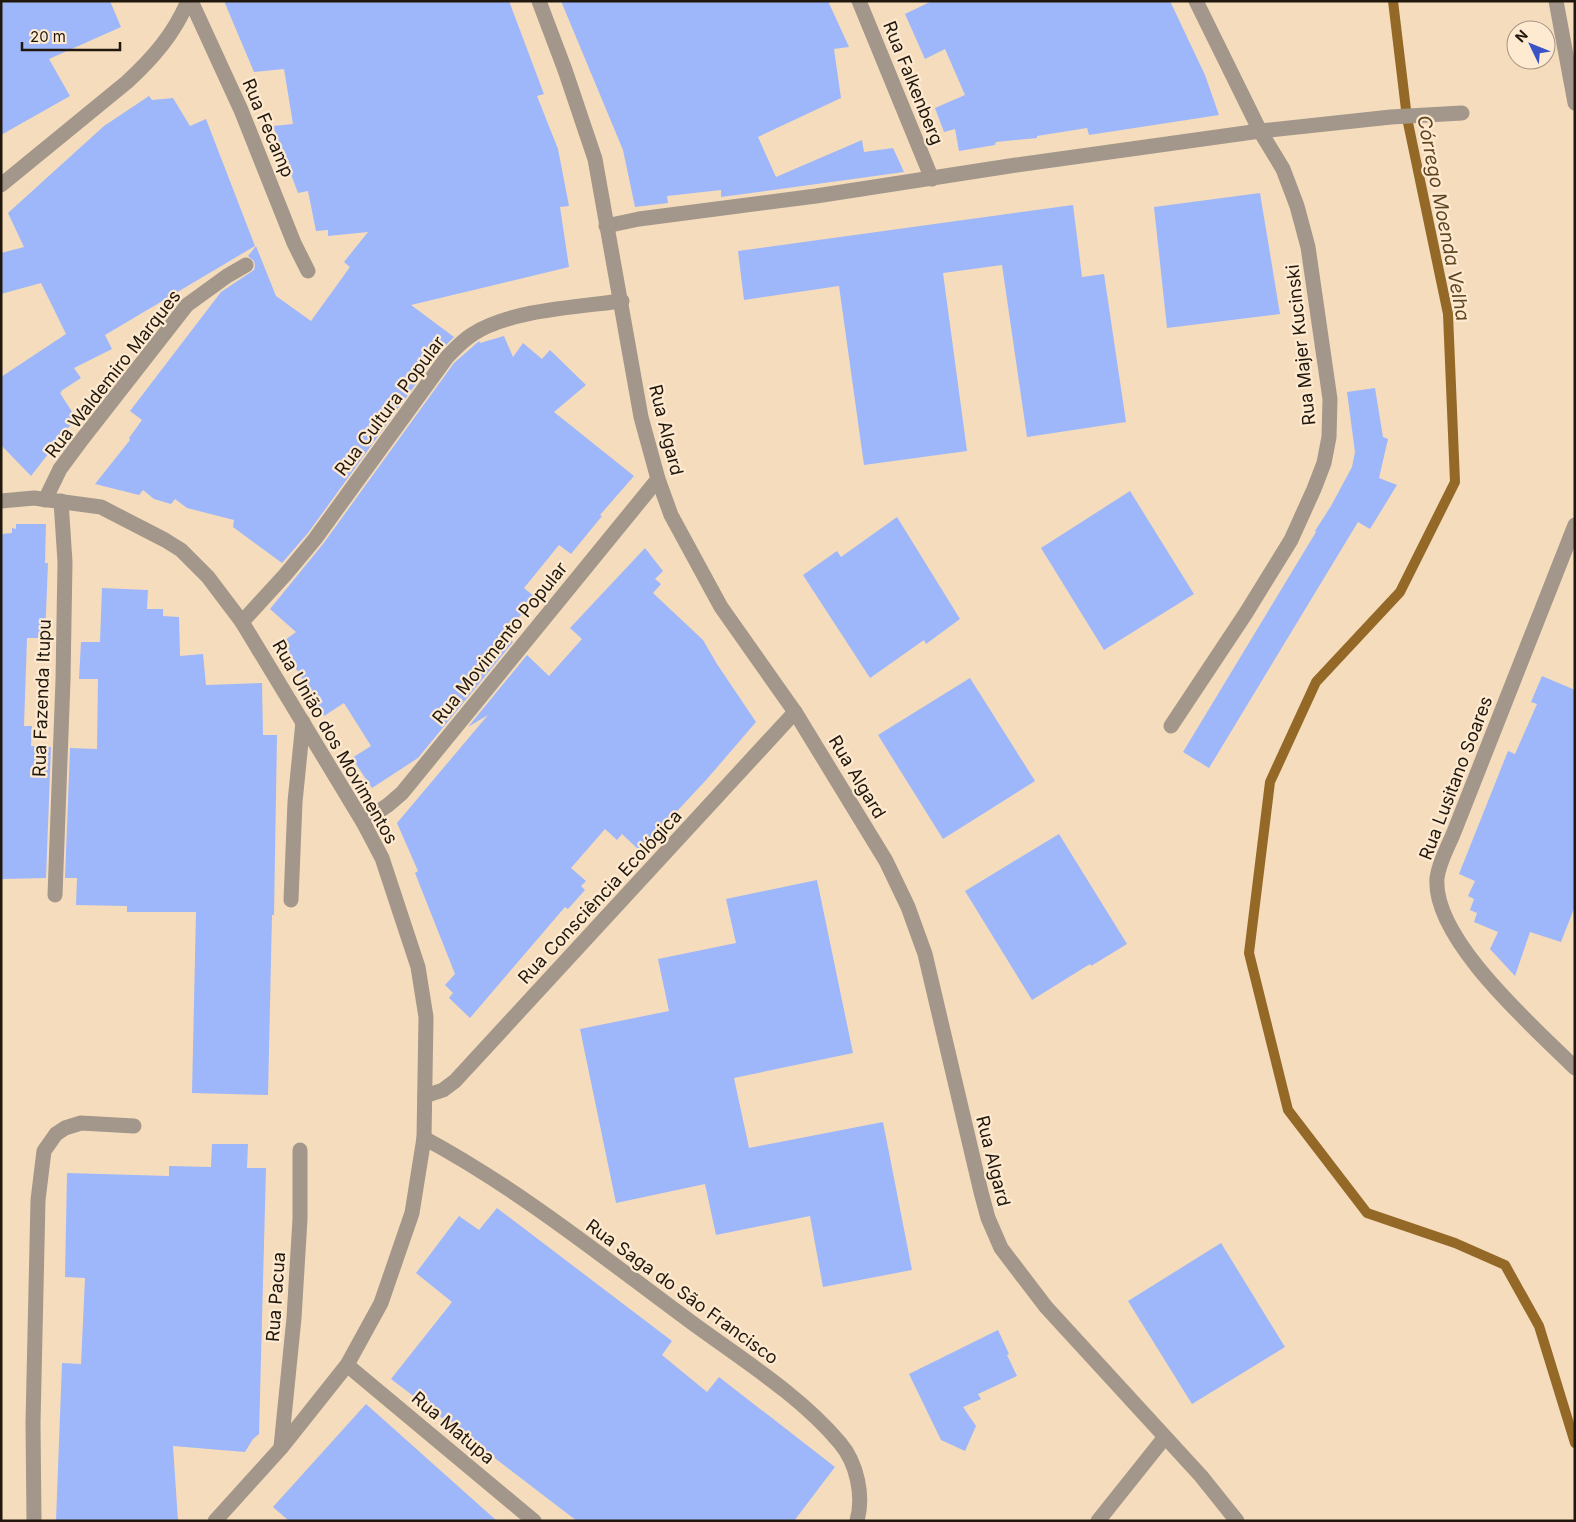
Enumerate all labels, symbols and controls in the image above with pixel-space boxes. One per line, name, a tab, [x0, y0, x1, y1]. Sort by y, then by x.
street label: Rua Falkenberg	[879, 18, 948, 148]
scale bar	[22, 20, 120, 52]
north arrow	[1506, 20, 1556, 70]
text: N	[1511, 26, 1531, 45]
text: 20 m	[30, 27, 66, 46]
street label: Rua Fecamp	[238, 75, 299, 180]
water label: Córrego Moenda Velha	[1412, 113, 1475, 323]
street label: Rua Majer Kucinski	[1282, 264, 1319, 427]
street label: Rua Waldemiro Marques	[41, 286, 185, 462]
street label: Rua Cultura Popular	[330, 332, 449, 480]
street label: Rua Algard	[645, 382, 688, 477]
street label: Rua Movimento Popular	[428, 557, 572, 728]
street label: Rua Fazenda Itupu	[28, 619, 55, 777]
street label: Rua União dos Movimentos	[268, 636, 403, 848]
street label: Rua Lusitano Soares	[1415, 693, 1496, 863]
street label: Rua Algard	[825, 732, 890, 822]
street label: Rua Consciência Ecológica	[513, 805, 686, 988]
street label: Rua Algard	[972, 1113, 1015, 1208]
street label: Rua Saga do São Francisco	[582, 1215, 783, 1368]
street label: Rua Pacua	[262, 1251, 289, 1343]
street label: Rua Matupa	[408, 1387, 499, 1468]

